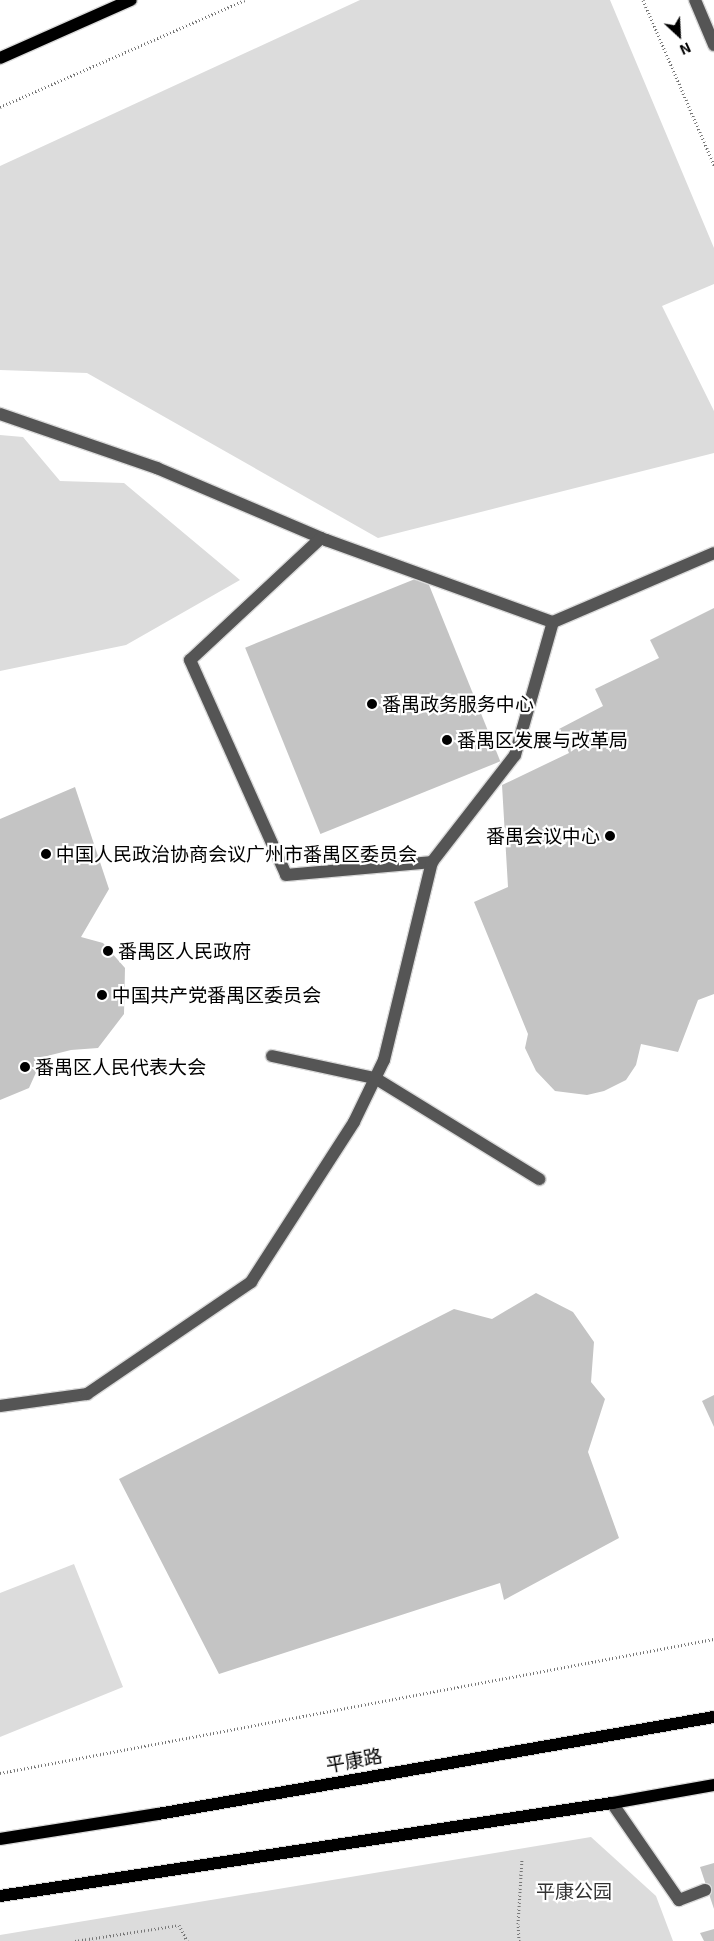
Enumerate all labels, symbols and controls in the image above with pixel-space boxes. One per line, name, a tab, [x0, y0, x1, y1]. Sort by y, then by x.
north arrow	[654, 10, 704, 60]
text: N	[677, 39, 694, 59]
place label: 番禺政务服务中心	[382, 693, 534, 715]
marker: 番禺政务服务中心	[366, 698, 378, 710]
place label: 番禺区发展与改革局	[457, 729, 628, 751]
marker: 番禺区发展与改革局	[441, 734, 453, 746]
place label: 番禺会议中心	[486, 825, 600, 847]
marker: 番禺会议中心	[604, 830, 616, 842]
place label: 中国人民政治协商会议广州市番禺区委员会	[56, 843, 417, 865]
marker: 中国人民政治协商会议广州市番禺区委员会	[40, 848, 52, 860]
place label: 番禺区人民政府	[118, 940, 251, 962]
marker: 番禺区人民政府	[102, 945, 114, 957]
place label: 中国共产党番禺区委员会	[112, 984, 321, 1006]
marker: 中国共产党番禺区委员会	[96, 989, 108, 1001]
place label: 番禺区人民代表大会	[35, 1056, 206, 1078]
marker: 番禺区人民代表大会	[19, 1061, 31, 1073]
street label: 平康路	[324, 1744, 384, 1776]
park label: 平康公园	[536, 1880, 612, 1902]

